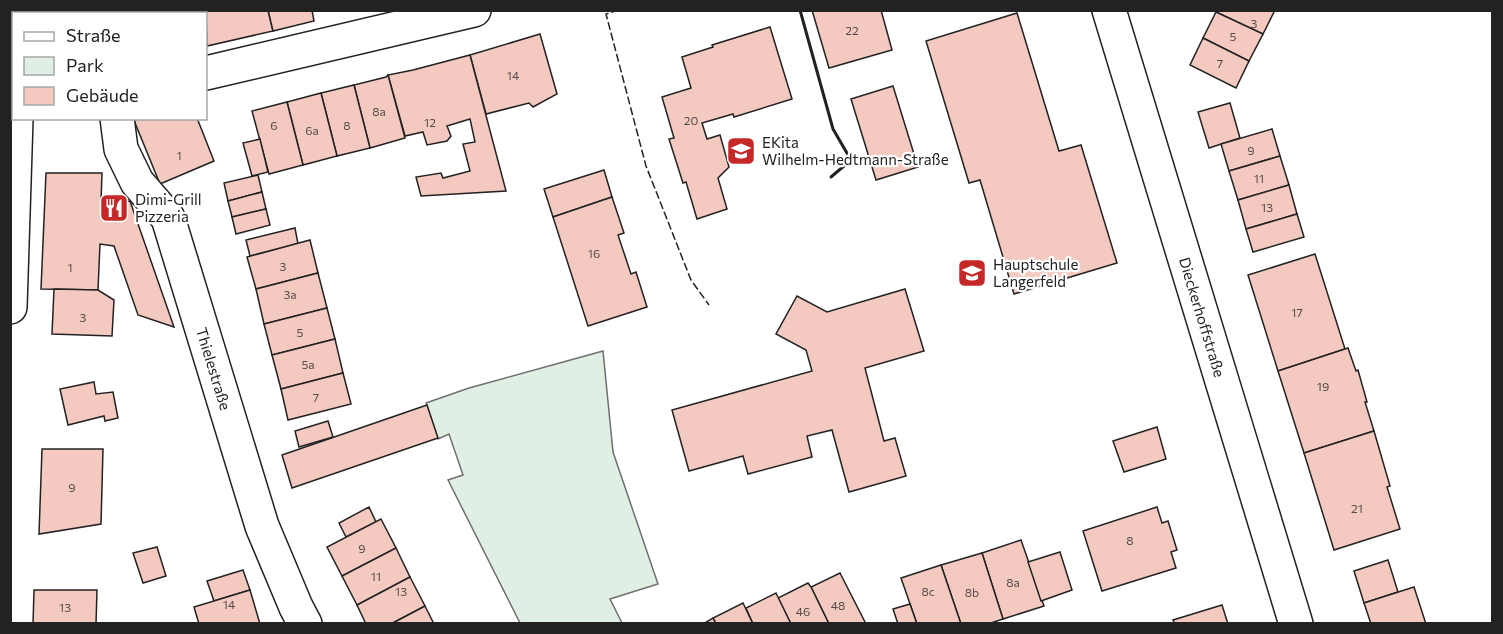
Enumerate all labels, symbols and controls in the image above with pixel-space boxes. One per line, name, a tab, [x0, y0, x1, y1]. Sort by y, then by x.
legend	[12, 12, 207, 120]
house number: 3	[1251, 16, 1258, 30]
house number: 22	[845, 23, 859, 37]
text: Straße	[66, 24, 121, 46]
house number: 5	[1230, 29, 1237, 43]
text: Park	[66, 54, 104, 76]
house number: 7	[1217, 56, 1223, 70]
house number: 14	[507, 68, 519, 82]
text: Gebäude	[66, 84, 139, 106]
house number: 8a	[372, 104, 386, 118]
house number: 20	[684, 113, 698, 127]
house number: 12	[424, 115, 436, 129]
house number: 6	[270, 118, 278, 132]
house number: 8	[343, 118, 351, 132]
house number: 6a	[305, 123, 319, 137]
place label: EKita Wilhelm-Hedtmann-Straße	[762, 133, 949, 168]
school or university icon: EKita Wilhelm-Hedtmann-Straße	[725, 135, 757, 167]
house number: 9	[1247, 143, 1255, 157]
house number: 1	[176, 148, 182, 162]
house number: 11	[1254, 171, 1264, 185]
place label: Dimi-Grill Pizzeria	[135, 190, 202, 225]
restaurant icon: Dimi-Grill Pizzeria	[98, 192, 130, 224]
house number: 13	[1261, 200, 1273, 214]
house number: 16	[588, 246, 600, 260]
place label: Hauptschule Langerfeld	[993, 255, 1078, 290]
street label: Dieckerhoffstraße	[1176, 255, 1229, 379]
school or university icon: Hauptschule Langerfeld	[956, 257, 988, 289]
house number: 3	[280, 259, 287, 273]
house number: 1	[67, 260, 73, 274]
house number: 3a	[283, 287, 297, 301]
house number: 17	[1291, 305, 1303, 319]
house number: 3	[80, 310, 87, 324]
street label: Thielestraße	[193, 325, 235, 412]
house number: 5	[297, 325, 304, 339]
house number: 5a	[301, 357, 315, 371]
house number: 19	[1317, 379, 1329, 393]
house number: 7	[313, 390, 319, 404]
house number: 9	[68, 480, 76, 494]
house number: 21	[1351, 501, 1363, 515]
house number: 8	[1126, 533, 1134, 547]
house number: 9	[358, 541, 366, 555]
house number: 11	[371, 569, 381, 583]
house number: 8a	[1006, 575, 1020, 589]
house number: 13	[395, 584, 407, 598]
house number: 8c	[921, 584, 935, 598]
house number: 8b	[965, 585, 979, 599]
house number: 14	[223, 597, 235, 611]
house number: 48	[831, 598, 845, 612]
house number: 13	[59, 600, 71, 614]
house number: 46	[796, 604, 810, 618]

